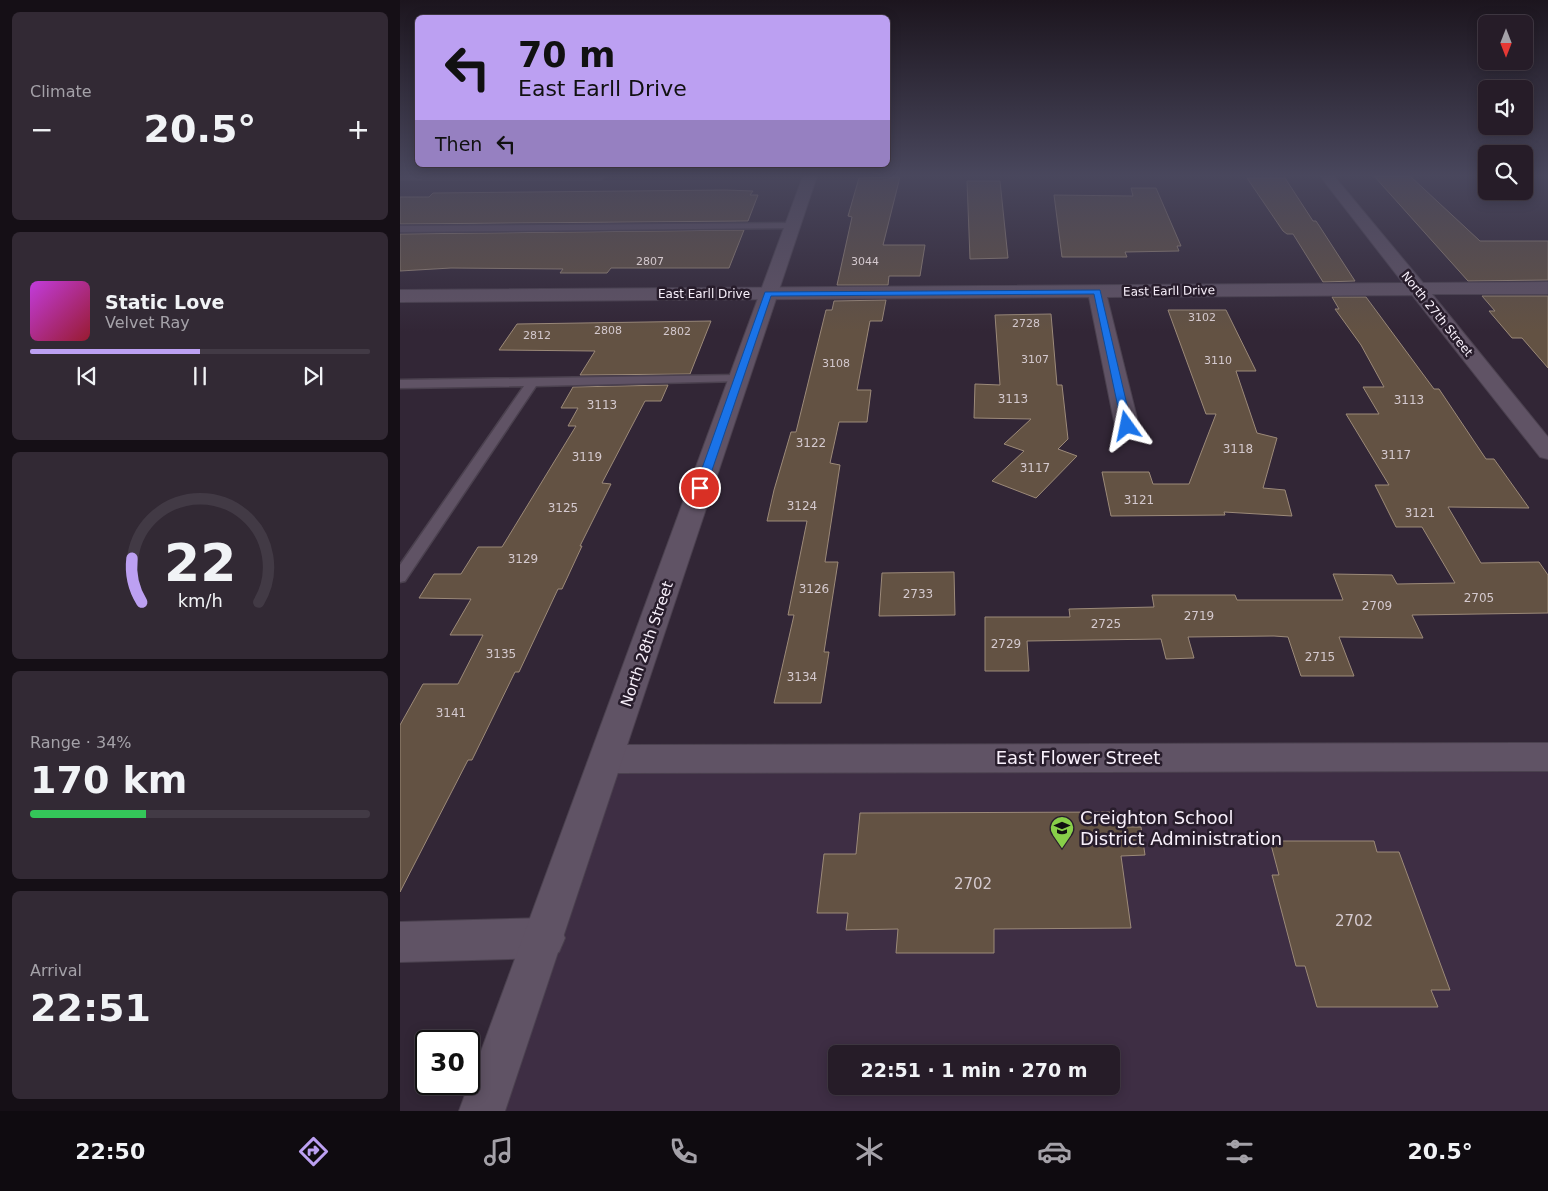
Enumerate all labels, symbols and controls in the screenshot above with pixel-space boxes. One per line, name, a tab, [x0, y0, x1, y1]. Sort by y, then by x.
north arrow	[1478, 15, 1532, 70]
map controls	[1478, 15, 1533, 200]
icon: left	[435, 35, 500, 100]
text: 70 m	[518, 35, 615, 75]
text: East Earll Drive	[518, 76, 687, 101]
button: sound	[1478, 80, 1533, 135]
text: Climate	[30, 82, 92, 101]
text: 20.5°	[144, 107, 256, 151]
text: −	[30, 113, 53, 146]
text: +	[347, 113, 370, 146]
icon: left	[492, 130, 520, 158]
text: Then	[435, 133, 482, 155]
button: search	[1478, 145, 1533, 200]
house number: 2807	[636, 255, 664, 268]
house number: 3044	[851, 255, 879, 268]
street label: North 27th Street	[1398, 269, 1476, 360]
street label: East Earll Drive	[1123, 283, 1215, 299]
street label: East Earll Drive	[658, 287, 750, 301]
text: Static Love	[105, 291, 225, 313]
house number: 3102	[1188, 311, 1216, 324]
text: Velvet Ray	[105, 313, 190, 332]
house number: 2728	[1012, 317, 1040, 330]
house number: 2808	[594, 324, 622, 337]
house number: 2802	[663, 325, 691, 338]
house number: 2812	[523, 329, 551, 342]
house number: 3107	[1021, 353, 1049, 366]
house number: 3110	[1204, 354, 1232, 367]
house number: 3108	[822, 357, 850, 370]
icon: previous	[73, 362, 101, 390]
icon: pause	[186, 362, 214, 390]
icon: next	[299, 362, 327, 390]
house number: 3113	[998, 392, 1028, 406]
house number: 3113	[1394, 393, 1424, 407]
house number: 3113	[587, 398, 617, 412]
position arrow	[1100, 399, 1152, 451]
house number: 3122	[796, 436, 826, 450]
house number: 3118	[1223, 442, 1253, 456]
house number: 3117	[1381, 448, 1411, 462]
house number: 3119	[572, 450, 602, 464]
house number: 3117	[1020, 461, 1050, 475]
pin	[679, 467, 721, 509]
icon: arrive	[686, 474, 714, 502]
house number: 3121	[1124, 493, 1154, 507]
house number: 3124	[787, 499, 817, 513]
house number: 3125	[548, 501, 578, 515]
house number: 3121	[1405, 506, 1435, 520]
text: 22	[164, 533, 236, 593]
house number: 3129	[508, 552, 538, 566]
street label: North 28th Street	[617, 579, 677, 709]
house number: 3126	[799, 582, 829, 596]
house number: 2733	[903, 587, 933, 601]
text: km/h	[177, 590, 223, 611]
house number: 2705	[1464, 591, 1494, 605]
house number: 2709	[1362, 599, 1392, 613]
house number: 2719	[1184, 609, 1214, 623]
house number: 2725	[1091, 617, 1121, 631]
house number: 2729	[991, 637, 1021, 651]
house number: 3135	[486, 647, 516, 661]
house number: 2715	[1305, 650, 1335, 664]
house number: 3134	[787, 670, 817, 684]
house number: 3141	[436, 706, 466, 720]
text: Range · 34%	[30, 733, 132, 752]
street label: East Flower Street	[996, 747, 1160, 768]
text: 170 km	[30, 758, 187, 802]
place label: Creighton School District Administration	[1080, 807, 1282, 849]
school or university icon: Creighton School District Administration	[1049, 815, 1075, 849]
house number: 2702	[954, 875, 992, 893]
house number: 2702	[1335, 912, 1373, 930]
text: Arrival	[30, 961, 82, 980]
text: 22:51	[30, 986, 151, 1030]
speed limit sign: 30	[415, 1030, 480, 1095]
text: 22:51 · 1 min · 270 m	[860, 1059, 1088, 1081]
icon: directions	[296, 1134, 331, 1169]
icon: music	[481, 1134, 516, 1169]
icon: phone	[666, 1134, 701, 1169]
icon: climate	[852, 1134, 887, 1169]
icon: car	[1037, 1134, 1072, 1169]
icon: filters	[1222, 1134, 1257, 1169]
text: 22:50	[75, 1139, 145, 1164]
text: 20.5°	[1407, 1139, 1473, 1164]

